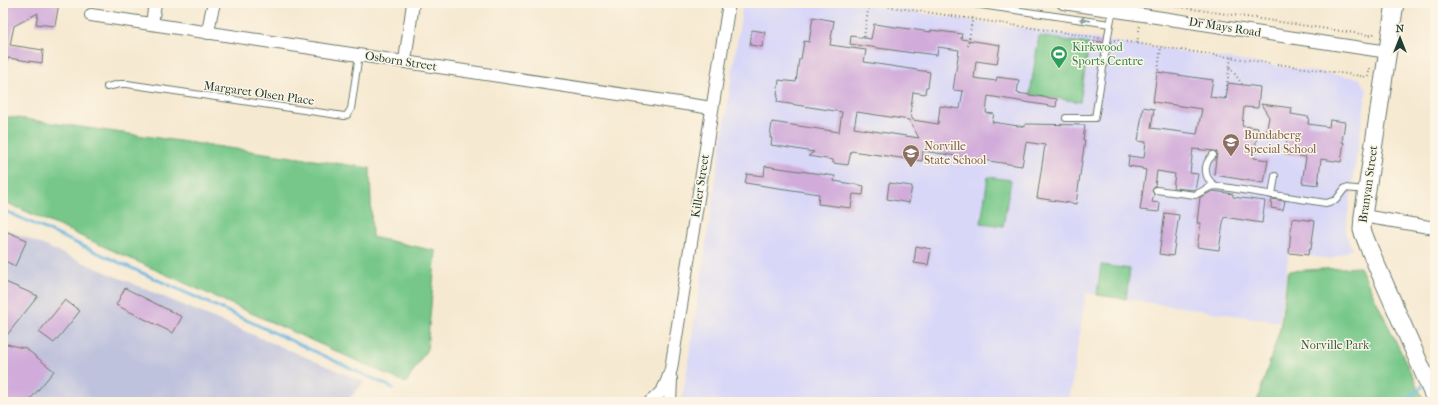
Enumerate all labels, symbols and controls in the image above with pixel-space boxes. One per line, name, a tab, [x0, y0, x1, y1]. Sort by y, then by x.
street label: Dr Mays Road	[1188, 14, 1263, 40]
one-way arrow	[1079, 17, 1091, 23]
north arrow	[1380, 18, 1420, 58]
text: N	[1396, 22, 1405, 35]
place label: Kirkwood Sports Centre	[1072, 40, 1143, 68]
sports icon: Kirkwood Sports Centre	[1049, 44, 1069, 69]
street label: Osborn Street	[364, 48, 439, 74]
street label: Margaret Olsen Place	[203, 78, 315, 108]
place label: Bundaberg Special School	[1244, 128, 1317, 156]
school or university icon: Bundaberg Special School	[1221, 132, 1241, 157]
place label: Norville State School	[924, 139, 987, 167]
school or university icon: Norville State School	[901, 143, 921, 168]
street label: Branyan Street	[1356, 144, 1380, 224]
street label: Killer Street	[688, 153, 712, 219]
park label: Norville Park	[1301, 338, 1370, 352]

